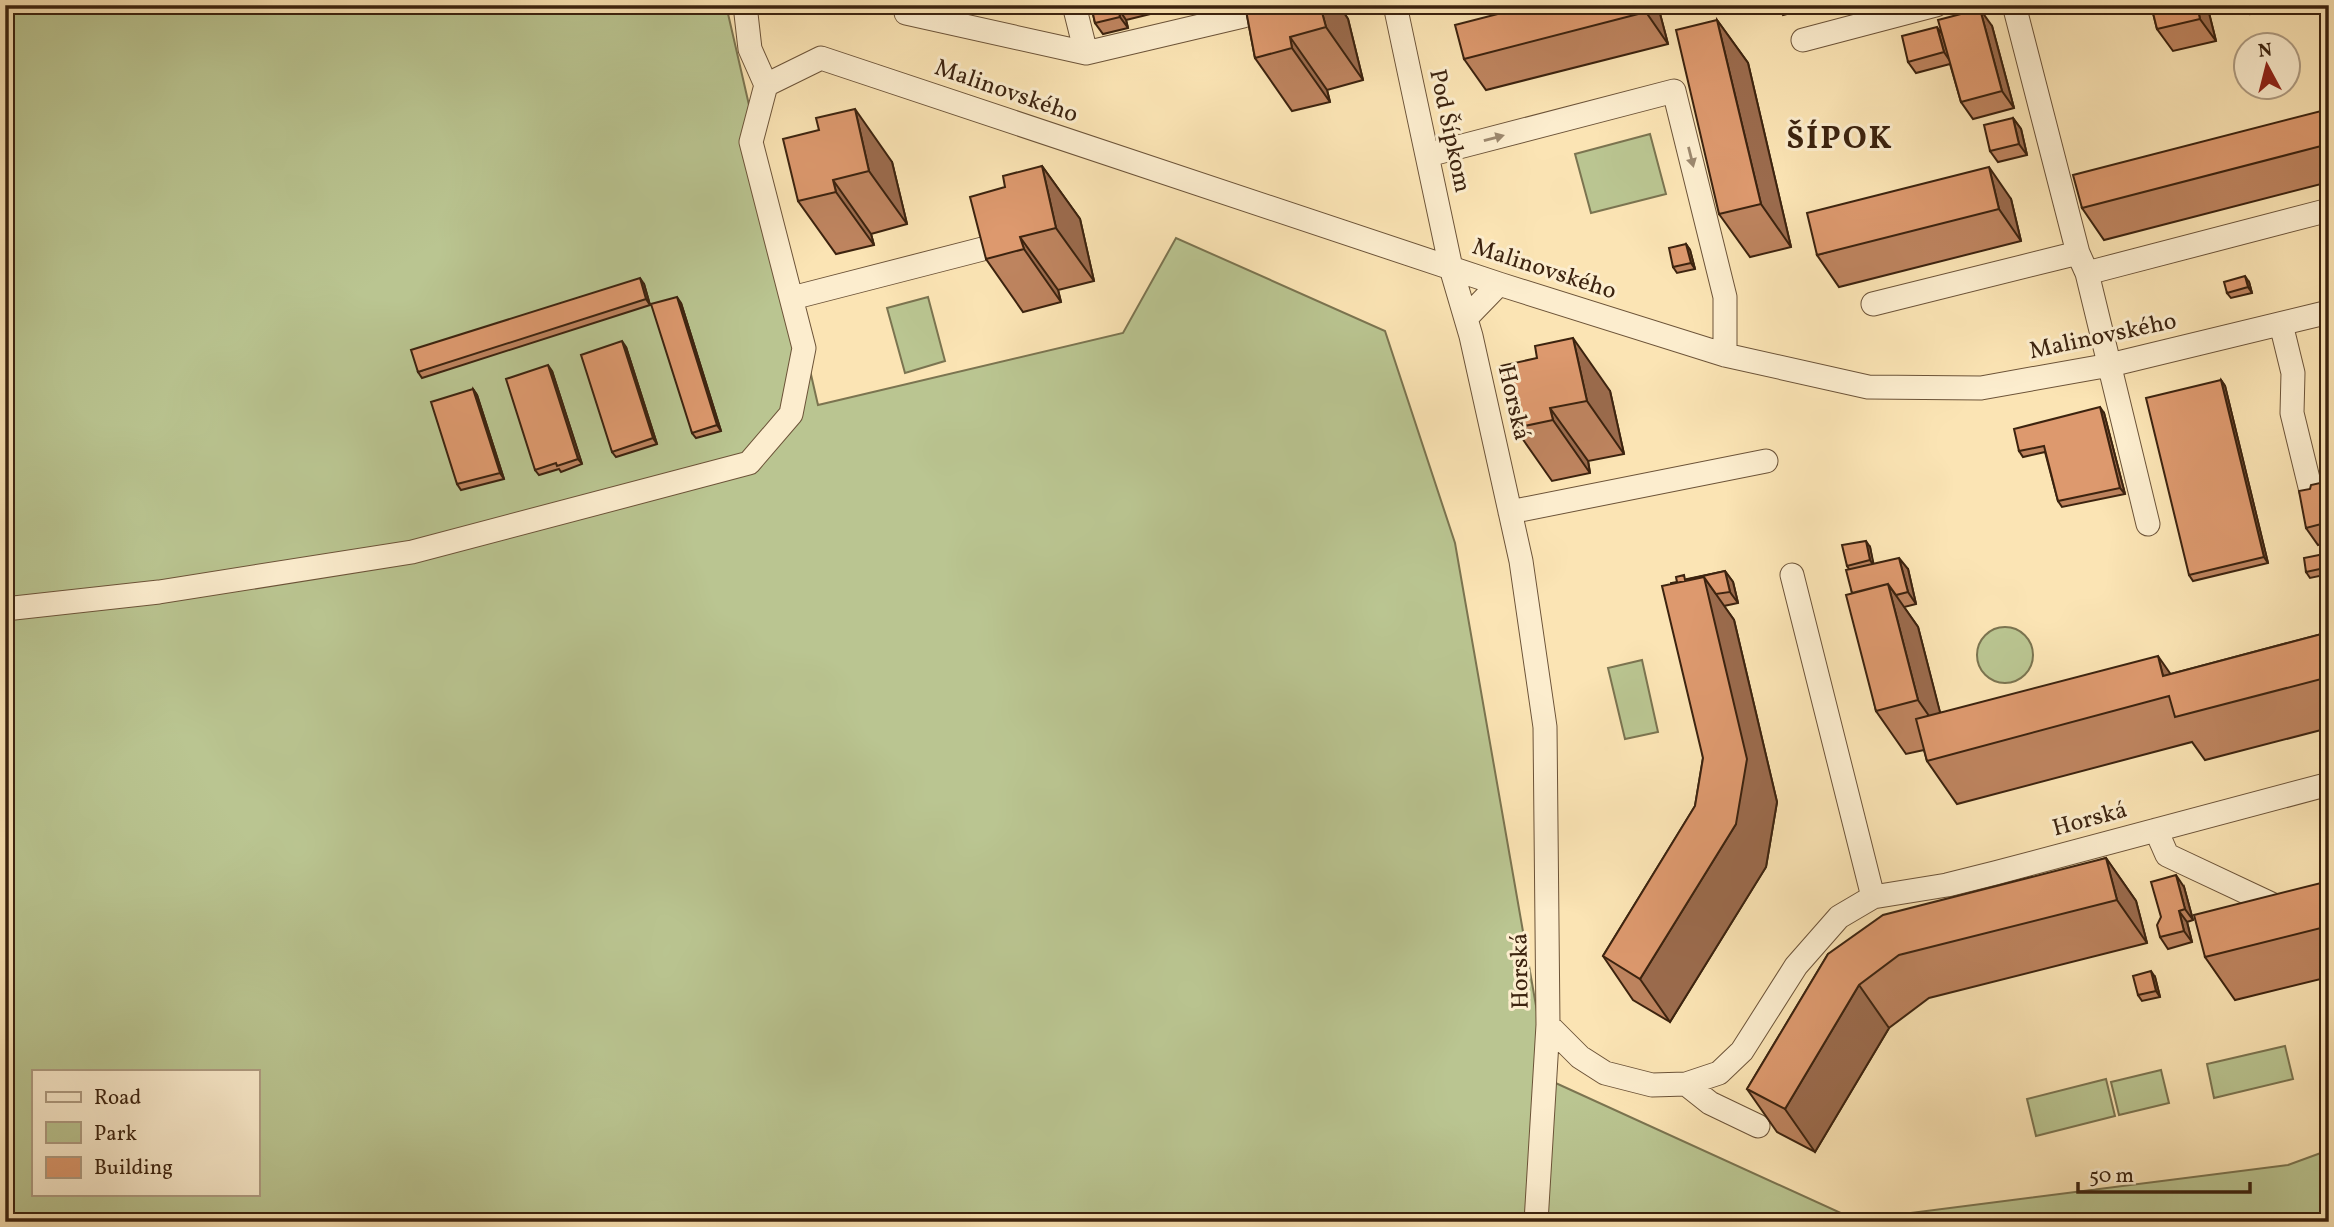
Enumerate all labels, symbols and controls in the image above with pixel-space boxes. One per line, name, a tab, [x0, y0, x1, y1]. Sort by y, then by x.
north arrow	[2232, 32, 2302, 102]
text: N	[2257, 37, 2274, 65]
street label: Malinovského	[930, 52, 1082, 132]
street label: Pod Šípkom	[1419, 66, 1479, 196]
district label: ŠÍPOK	[1786, 118, 1894, 162]
one-way arrow	[1483, 132, 1505, 143]
one-way arrow	[1686, 147, 1697, 169]
street label: Malinovského	[1468, 231, 1620, 309]
street label: Malinovského	[2026, 305, 2180, 369]
street label: Horská	[1488, 362, 1538, 444]
street label: Horská	[2049, 794, 2131, 846]
street label: Horská	[1503, 933, 1539, 1009]
legend	[32, 1070, 259, 1196]
text: Road	[94, 1084, 141, 1113]
text: Park	[94, 1120, 137, 1149]
scale bar	[2078, 1150, 2250, 1194]
text: Building	[94, 1154, 173, 1183]
text: 50 m	[2089, 1162, 2134, 1191]

